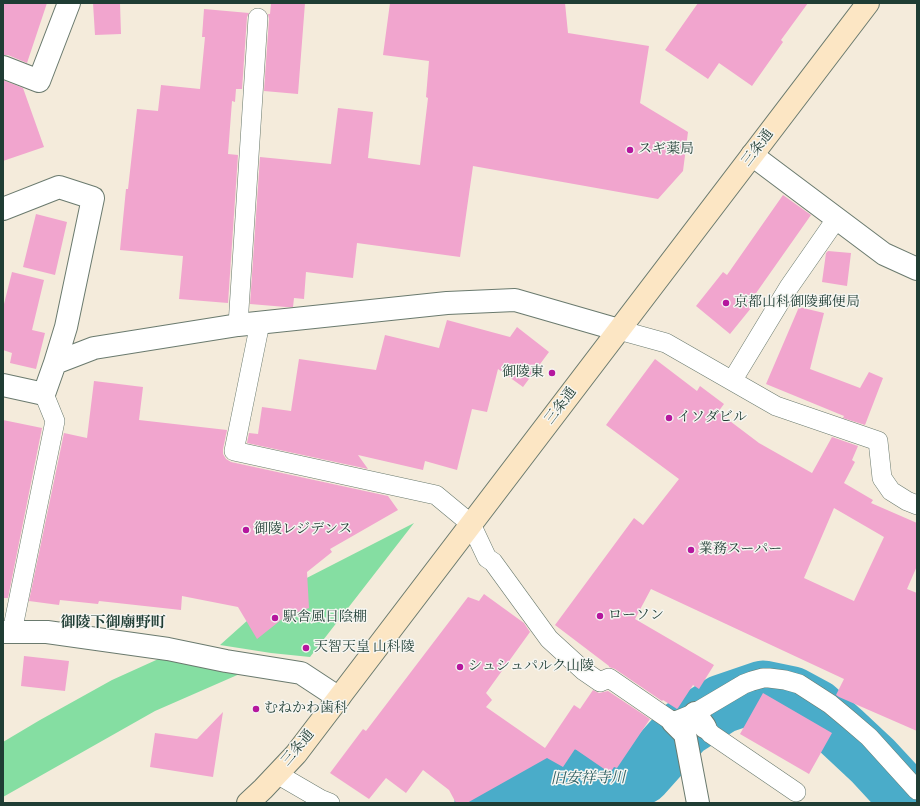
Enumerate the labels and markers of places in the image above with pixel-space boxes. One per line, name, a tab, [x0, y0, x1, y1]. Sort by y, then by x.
place label: スギ薬局	[638, 142, 694, 158]
marker: スギ薬局	[625, 145, 635, 155]
place label: 京都山科御陵郵便局	[734, 295, 860, 311]
marker: 京都山科御陵郵便局	[721, 298, 731, 308]
place label: 御陵東	[502, 365, 544, 381]
marker: 御陵東	[547, 368, 557, 378]
place label: イソダビル	[677, 410, 747, 426]
marker: イソダビル	[664, 413, 674, 423]
place label: 御陵レジデンス	[254, 522, 352, 538]
marker: 御陵レジデンス	[241, 525, 251, 535]
place label: 業務スーパー	[699, 542, 782, 558]
marker: 業務スーパー	[686, 545, 696, 555]
place label: ローソン	[608, 608, 664, 624]
place label: 駅舎風日陰棚	[283, 610, 367, 626]
marker: ローソン	[595, 611, 605, 621]
marker: 駅舎風日陰棚	[270, 613, 280, 623]
place label: 天智天皇 山科陵	[314, 640, 415, 656]
marker: 天智天皇 山科陵	[301, 643, 311, 653]
place label: シュシュパルク山陵	[468, 659, 594, 675]
marker: シュシュパルク山陵	[455, 662, 465, 672]
place label: むねかわ歯科	[264, 701, 348, 717]
marker: むねかわ歯科	[251, 704, 261, 714]

